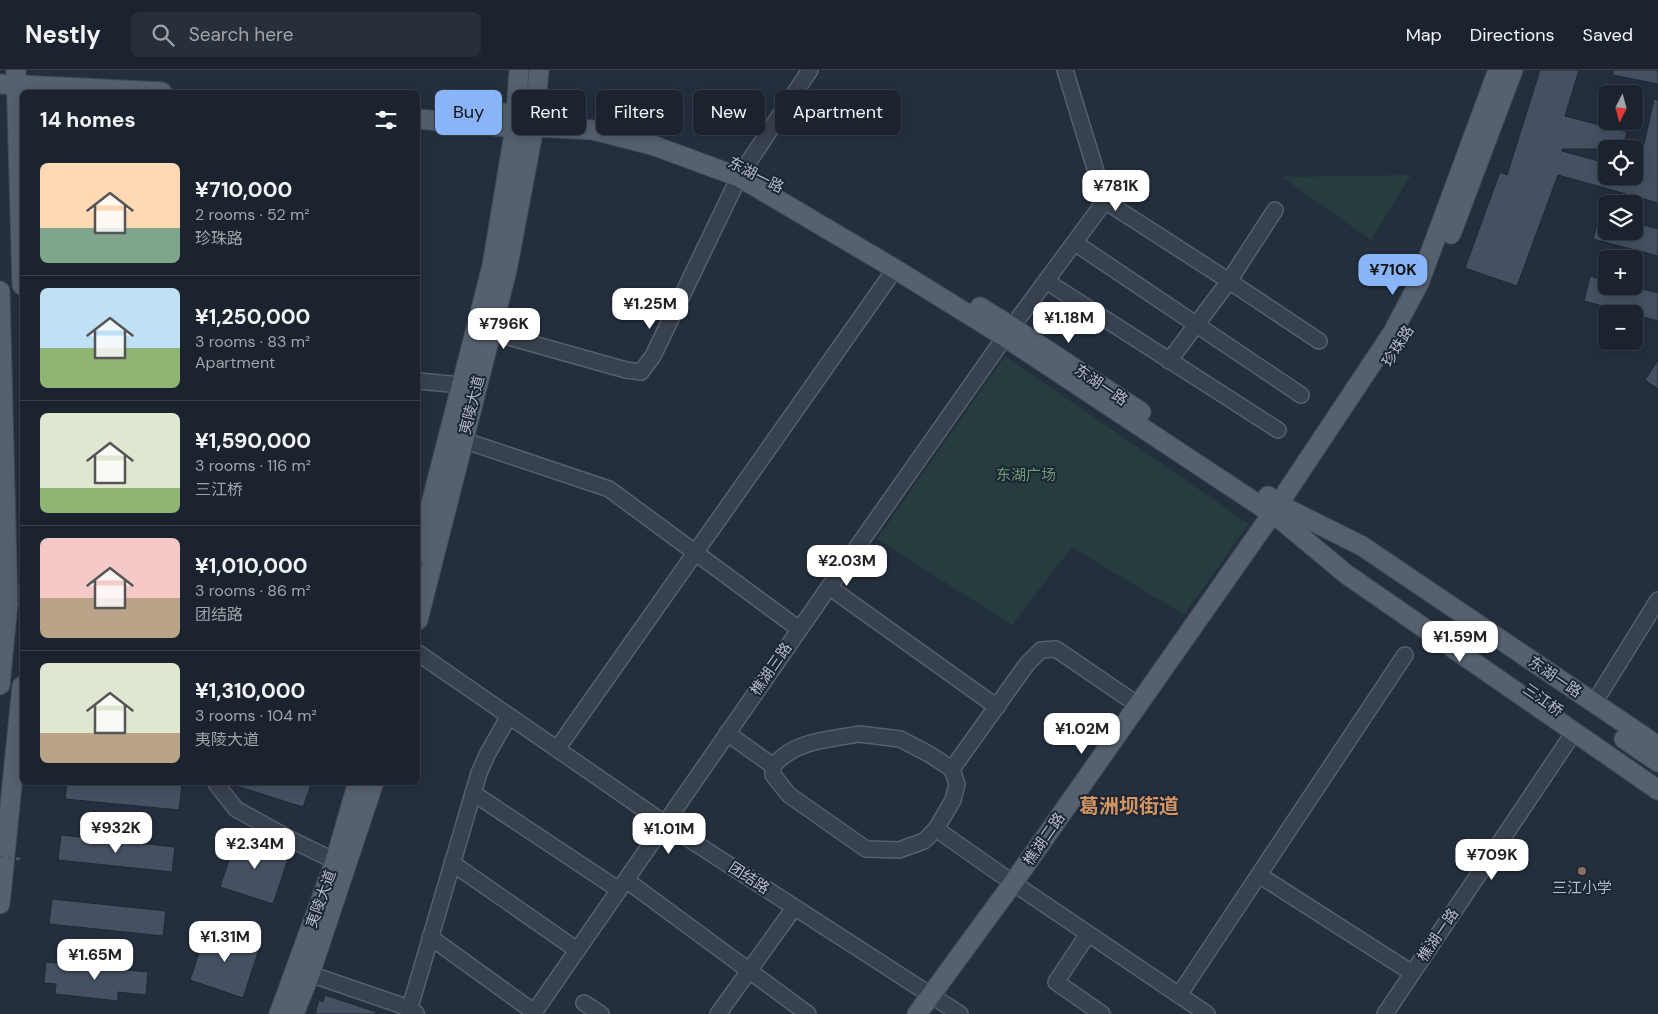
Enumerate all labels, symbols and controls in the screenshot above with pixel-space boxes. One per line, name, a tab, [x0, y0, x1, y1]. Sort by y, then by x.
search box	[131, 12, 481, 57]
text: Nestly	[25, 19, 101, 50]
icon: search	[149, 21, 177, 49]
text: Search here	[189, 22, 294, 47]
text: Map	[1406, 23, 1442, 47]
text: Directions	[1470, 23, 1555, 47]
text: Saved	[1583, 23, 1633, 47]
north arrow	[1598, 85, 1642, 130]
map controls	[1598, 85, 1643, 350]
chip: Buy	[435, 90, 502, 135]
chip: Rent	[512, 90, 586, 135]
chip: Filters	[596, 90, 683, 135]
chip: New	[693, 90, 765, 135]
chip: Apartment	[775, 90, 901, 135]
text: 14 homes	[40, 106, 136, 134]
icon: filters	[372, 106, 400, 134]
button: locate	[1598, 140, 1643, 185]
street label: 东湖一路	[725, 152, 787, 198]
pin: ¥781K	[1081, 170, 1151, 212]
text: ¥781K	[1093, 175, 1139, 196]
text: ¥710,000	[195, 176, 292, 204]
icon: home	[80, 183, 140, 243]
button: layers	[1598, 195, 1643, 240]
text: 2 rooms · 52 m²	[195, 204, 310, 225]
text: 珍珠路	[195, 228, 243, 249]
button: +	[1598, 250, 1643, 295]
pin: ¥710K	[1358, 254, 1428, 296]
text: ¥710K	[1369, 259, 1417, 280]
pin: ¥1.25M	[609, 288, 691, 330]
text: ¥1.25M	[623, 293, 677, 314]
pin: ¥1.18M	[1028, 302, 1110, 344]
text: ¥1,250,000	[195, 303, 310, 331]
button: −	[1598, 305, 1643, 350]
text: ¥1.18M	[1044, 307, 1094, 328]
icon: home	[80, 308, 140, 368]
pin: ¥796K	[469, 308, 539, 350]
text: ¥796K	[479, 313, 529, 334]
street label: 珍珠路	[1378, 322, 1418, 370]
text: 3 rooms · 83 m²	[195, 331, 310, 352]
text: Apartment	[195, 352, 275, 373]
street label: 东湖一路	[1071, 360, 1131, 410]
street label: 夷陵大道	[455, 373, 489, 437]
text: ¥1,590,000	[195, 427, 311, 455]
icon: home	[80, 433, 140, 493]
text: 3 rooms · 116 m²	[195, 455, 311, 476]
park label: 东湖广场	[996, 465, 1056, 485]
text: 三江桥	[195, 479, 243, 500]
pin: ¥2.03M	[806, 544, 888, 587]
text: ¥2.03M	[818, 550, 876, 571]
text: ¥1,010,000	[195, 552, 308, 580]
icon: home	[80, 558, 140, 618]
text: 3 rooms · 86 m²	[195, 580, 311, 601]
text: 团结路	[195, 604, 243, 625]
pin: ¥1.59M	[1419, 620, 1501, 663]
text: ¥1.59M	[1433, 626, 1487, 647]
street label: 樵湖三路	[746, 639, 796, 699]
street label: 东湖一路	[1525, 652, 1585, 702]
text: ¥1,310,000	[195, 677, 305, 705]
street label: 三江桥	[1519, 679, 1567, 721]
icon: home	[80, 683, 140, 743]
text: 3 rooms · 104 m²	[195, 705, 317, 726]
pin: ¥1.02M	[1041, 712, 1123, 755]
text: ¥1.02M	[1055, 718, 1109, 739]
text: 夷陵大道	[195, 729, 259, 750]
district label: 葛洲坝街道	[1079, 793, 1179, 819]
street label: 樵湖二路	[1019, 809, 1069, 869]
pin: ¥932K	[81, 812, 151, 854]
pin: ¥1.01M	[628, 812, 710, 855]
text: ¥932K	[91, 817, 141, 838]
text: ¥1.01M	[644, 818, 694, 839]
pin: ¥2.34M	[214, 828, 296, 870]
text: ¥2.34M	[226, 833, 284, 854]
pin: ¥709K	[1457, 838, 1527, 881]
text: ¥709K	[1466, 844, 1518, 865]
street label: 团结路	[725, 857, 773, 899]
marker: 三江小学	[1576, 865, 1588, 877]
street label: 夷陵大道	[301, 867, 341, 931]
place label: 三江小学	[1552, 878, 1612, 898]
street label: 樵湖一路	[1413, 905, 1463, 965]
pin: ¥1.31M	[184, 920, 266, 963]
text: ¥1.31M	[200, 926, 250, 947]
pin: ¥1.65M	[54, 938, 136, 981]
text: ¥1.65M	[68, 944, 122, 965]

